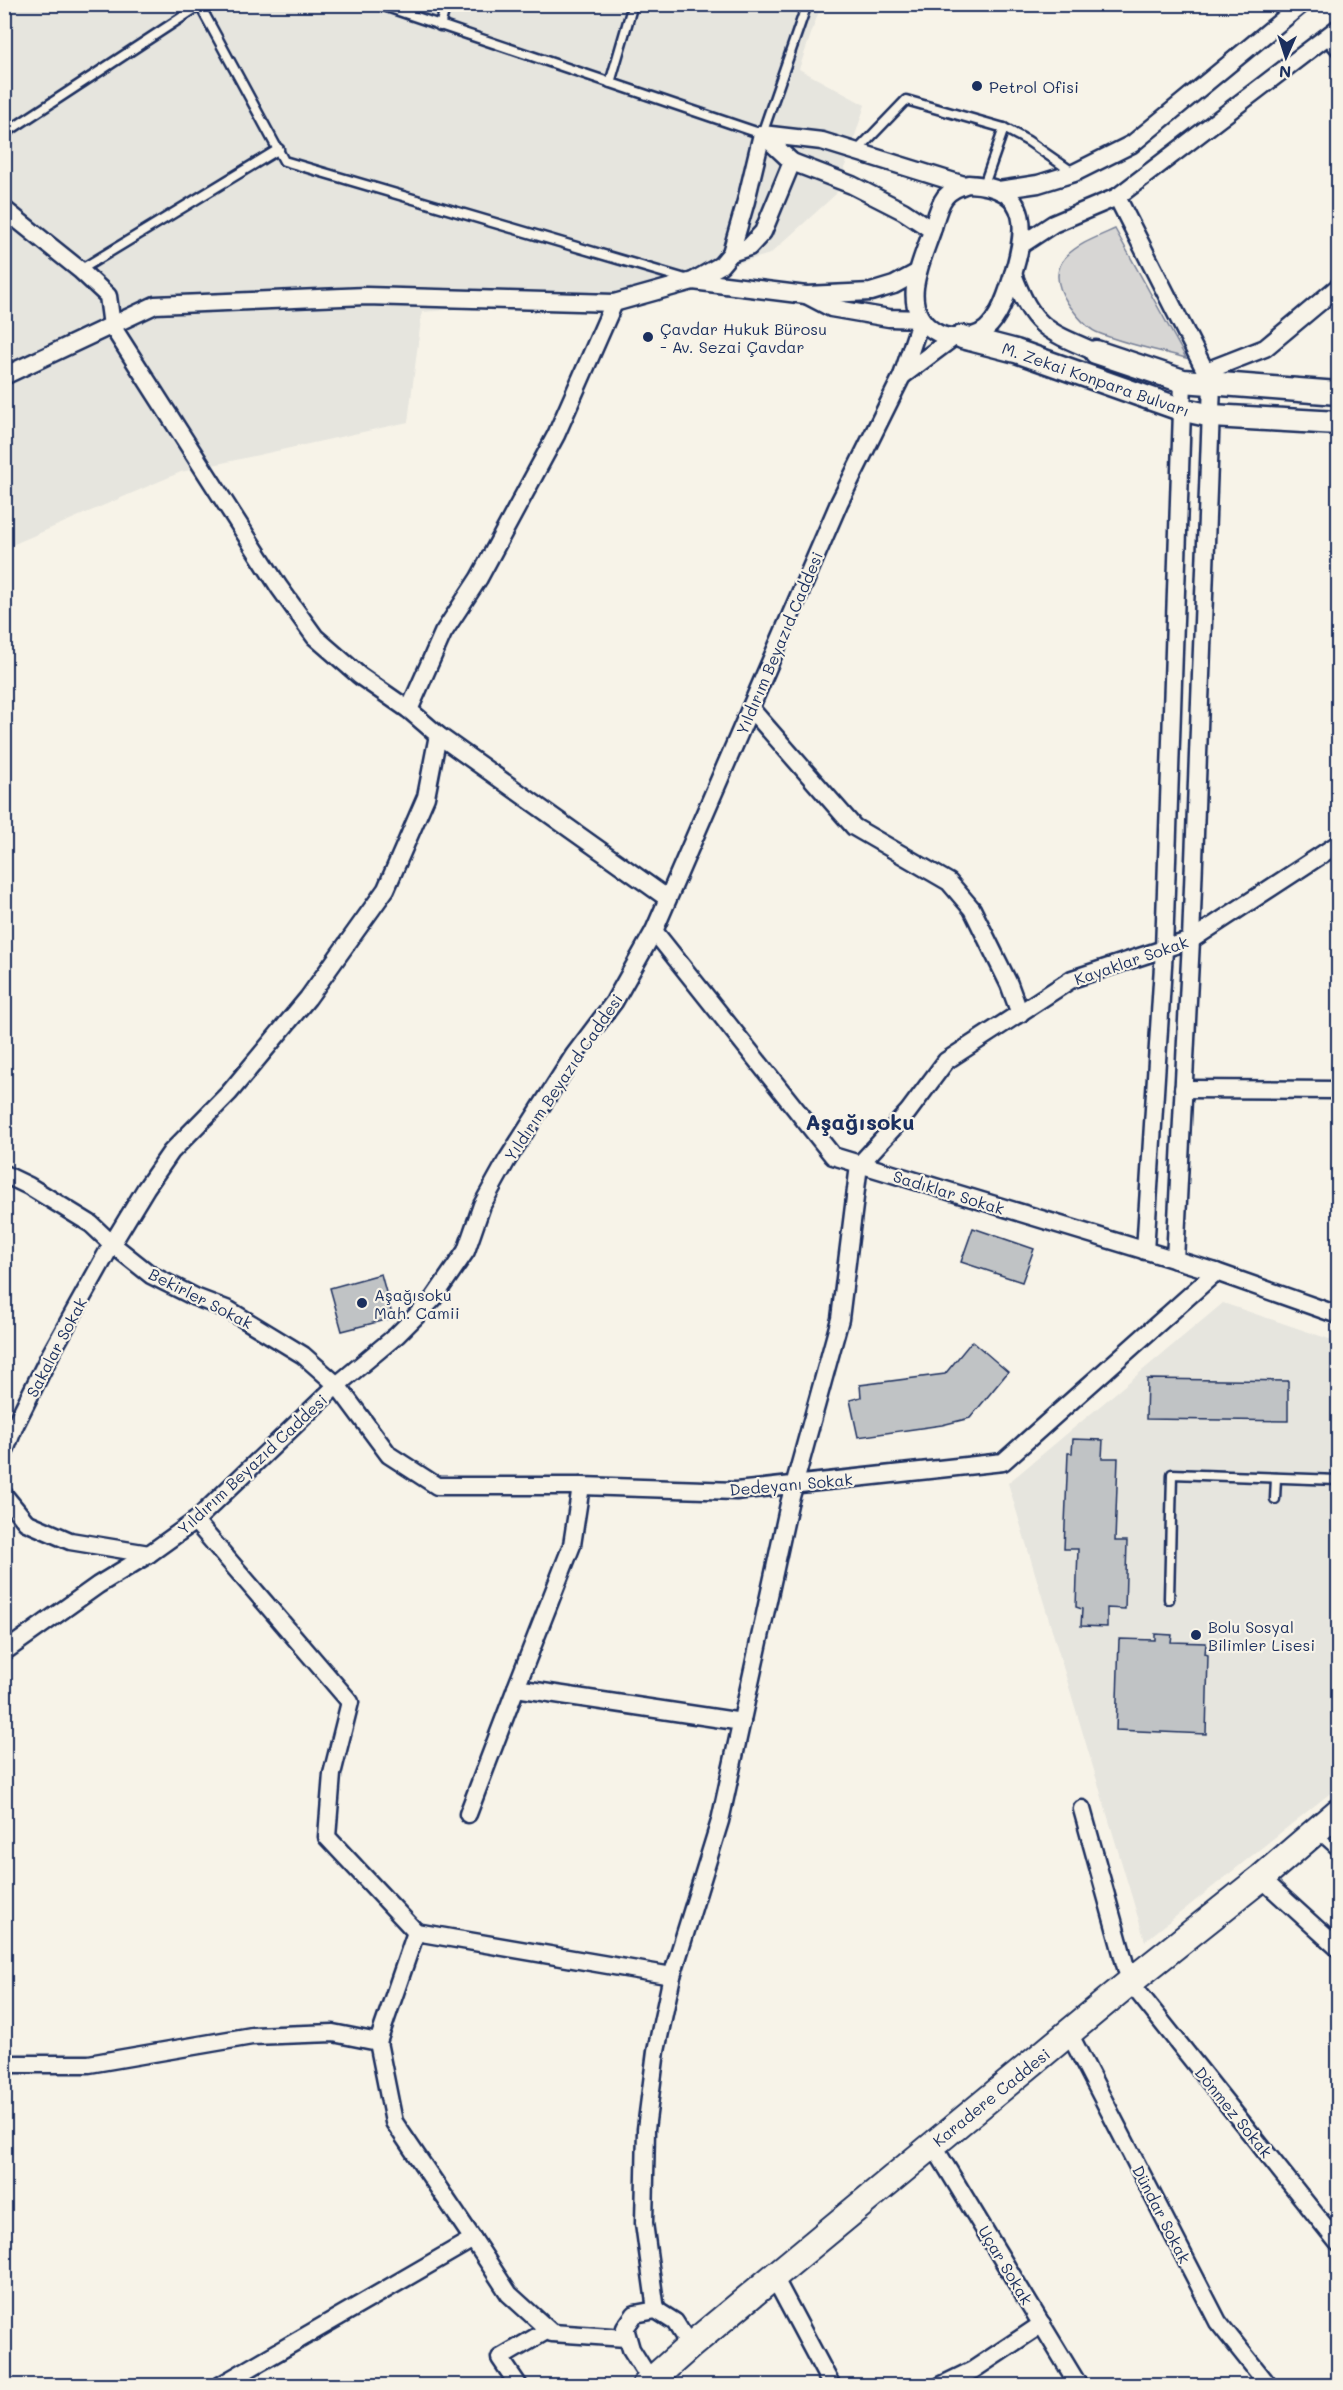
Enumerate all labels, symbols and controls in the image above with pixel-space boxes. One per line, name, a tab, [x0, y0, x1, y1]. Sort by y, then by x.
north arrow	[1256, 27, 1316, 87]
text: N	[1279, 62, 1292, 83]
place label: Petrol Ofisi	[989, 76, 1079, 97]
marker: Petrol Ofisi	[970, 79, 984, 93]
place label: Çavdar Hukuk Bürosu - Av. Sezai Çavdar	[660, 318, 827, 357]
marker: Çavdar Hukuk Bürosu - Av. Sezai Çavdar	[641, 330, 655, 344]
street label: M. Zekai Konpara Bulvarı	[999, 337, 1193, 421]
street label: Yıldırım Beyazıd Caddesi	[731, 548, 827, 738]
street label: Kayaklar Sokak	[1071, 931, 1191, 989]
street label: Yıldırım Beyazıd Caddesi	[499, 989, 627, 1165]
district label: Aşağısoku	[805, 1107, 915, 1136]
street label: Sadıklar Sokak	[891, 1165, 1007, 1219]
street label: Bekirler Sokak	[146, 1263, 256, 1333]
place label: Aşağısoku Mah. Camii	[374, 1284, 460, 1323]
street label: Sakalar Sokak	[21, 1293, 91, 1401]
marker: Aşağısoku Mah. Camii	[355, 1296, 369, 1310]
street label: Yıldırım Beyazıd Caddesi	[173, 1389, 331, 1539]
street label: Dedeyanı Sokak	[728, 1468, 854, 1500]
place label: Bolu Sosyal Bilimler Lisesi	[1208, 1616, 1315, 1655]
marker: Bolu Sosyal Bilimler Lisesi	[1189, 1628, 1203, 1642]
street label: Karadere Caddesi	[928, 2043, 1054, 2151]
street label: Dönmez Sokak	[1191, 2062, 1277, 2162]
street label: Dündar Sokak	[1128, 2161, 1196, 2267]
street label: Uçar Sokak	[974, 2222, 1038, 2308]

